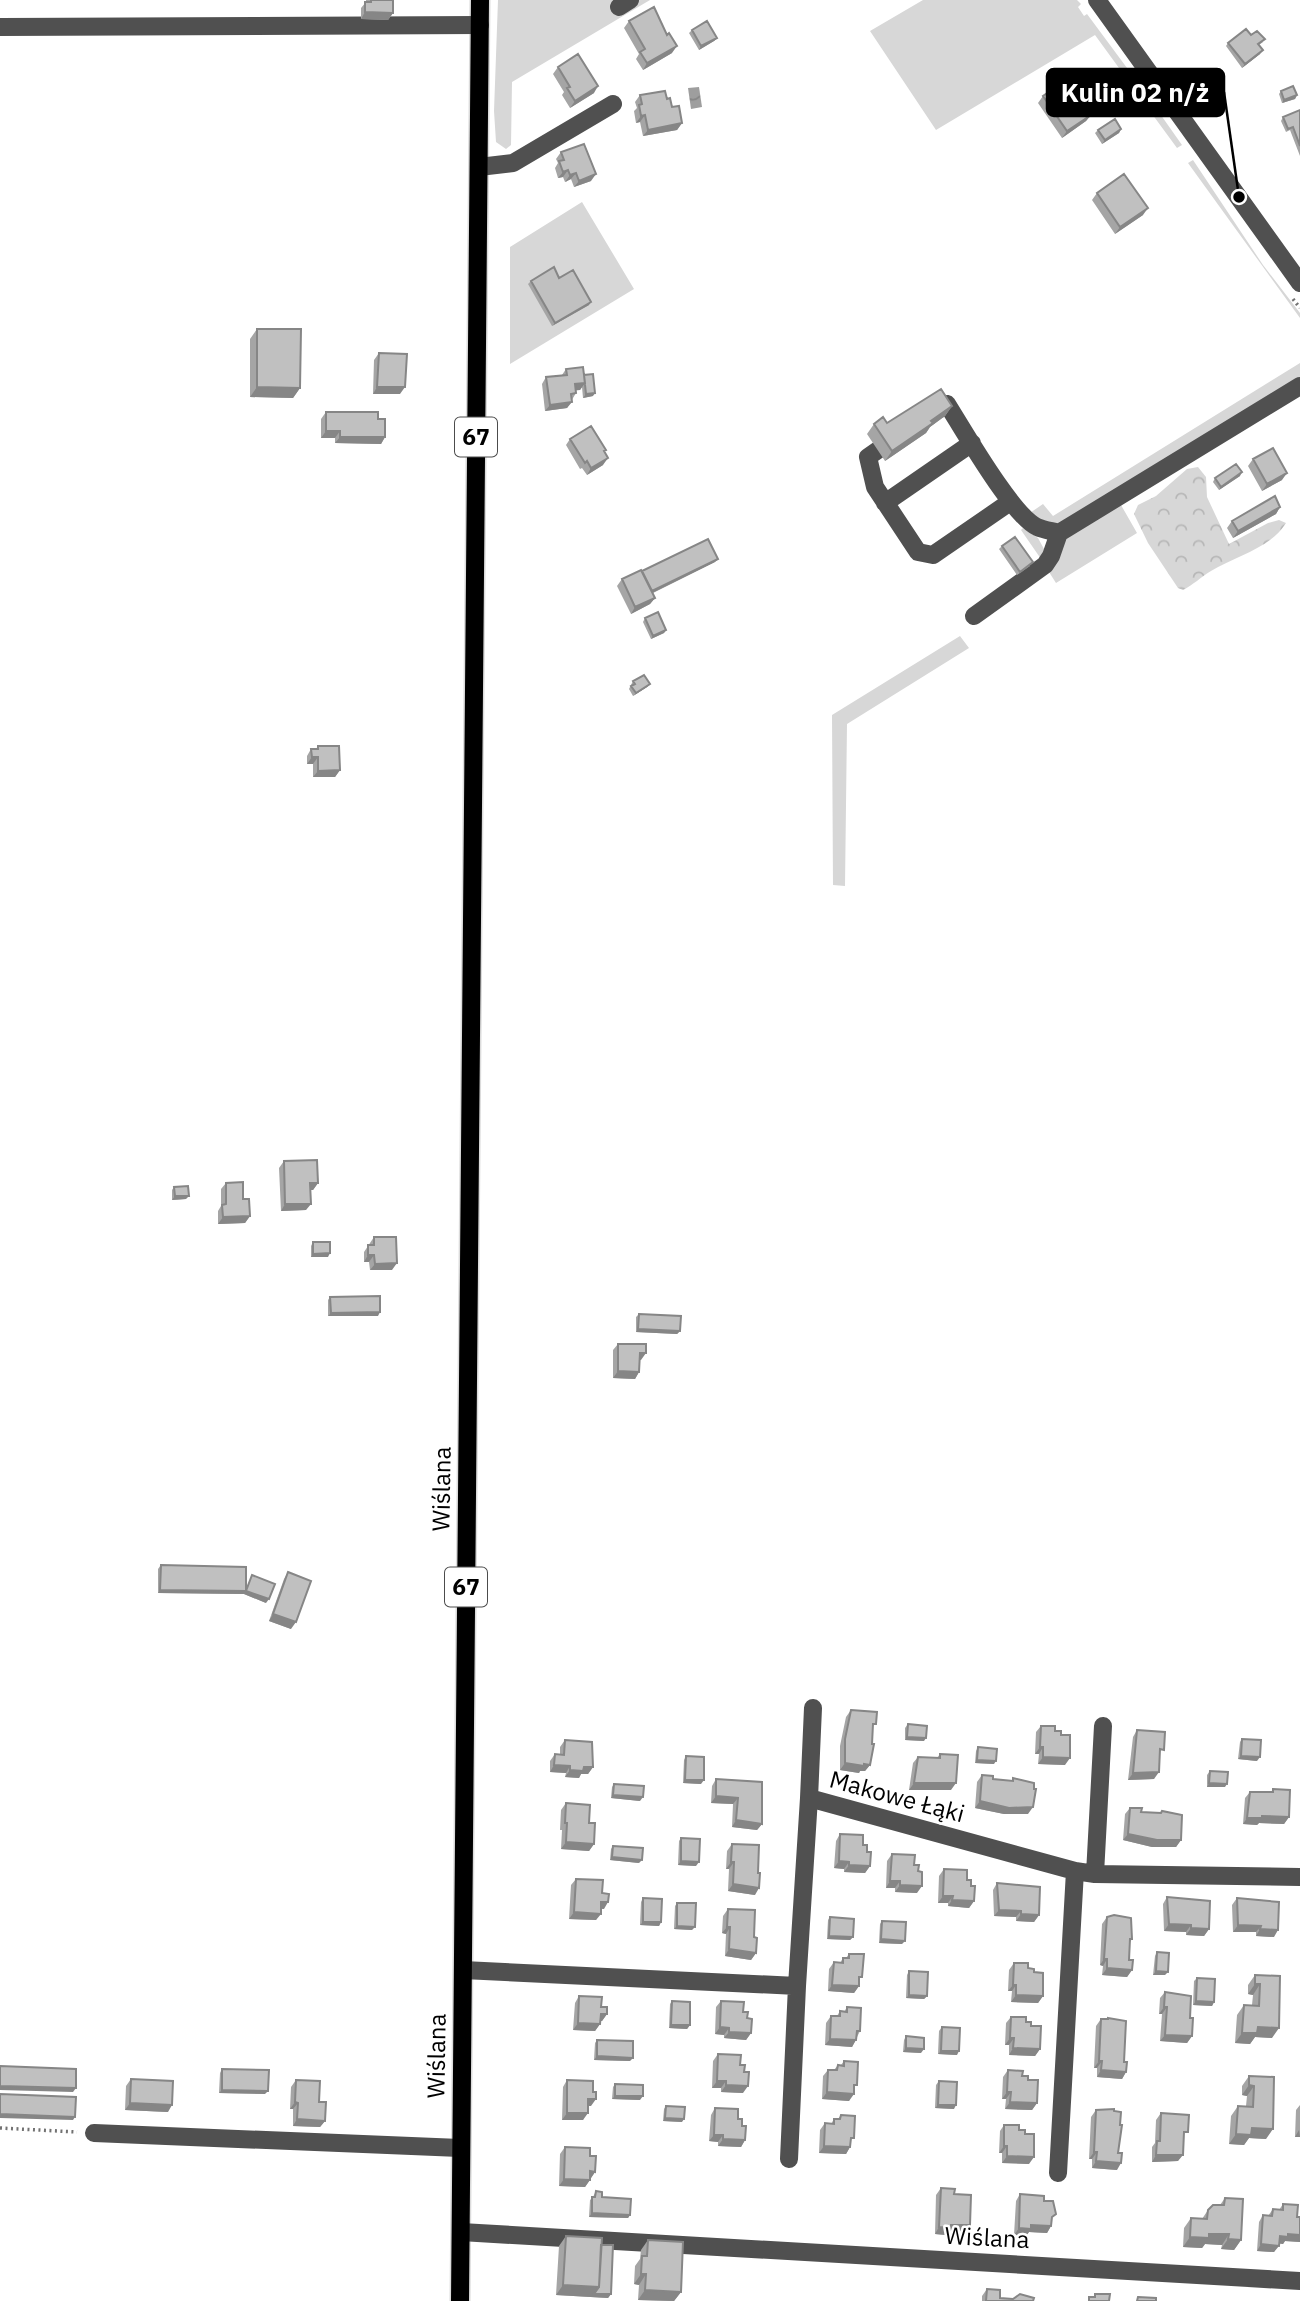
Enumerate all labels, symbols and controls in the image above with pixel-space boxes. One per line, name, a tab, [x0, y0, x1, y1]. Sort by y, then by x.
callout: Kulin 02 n/ż	[1047, 69, 1224, 116]
text: Kulin 02 n/ż	[1061, 75, 1209, 109]
road number: 67	[455, 418, 497, 457]
street label: Wiślana	[424, 1446, 458, 1532]
road number: 67	[445, 1568, 487, 1606]
street label: Makowe Łąki	[826, 1763, 968, 1829]
street label: Wiślana	[419, 2013, 453, 2099]
street label: Wiślana	[944, 2219, 1030, 2255]

